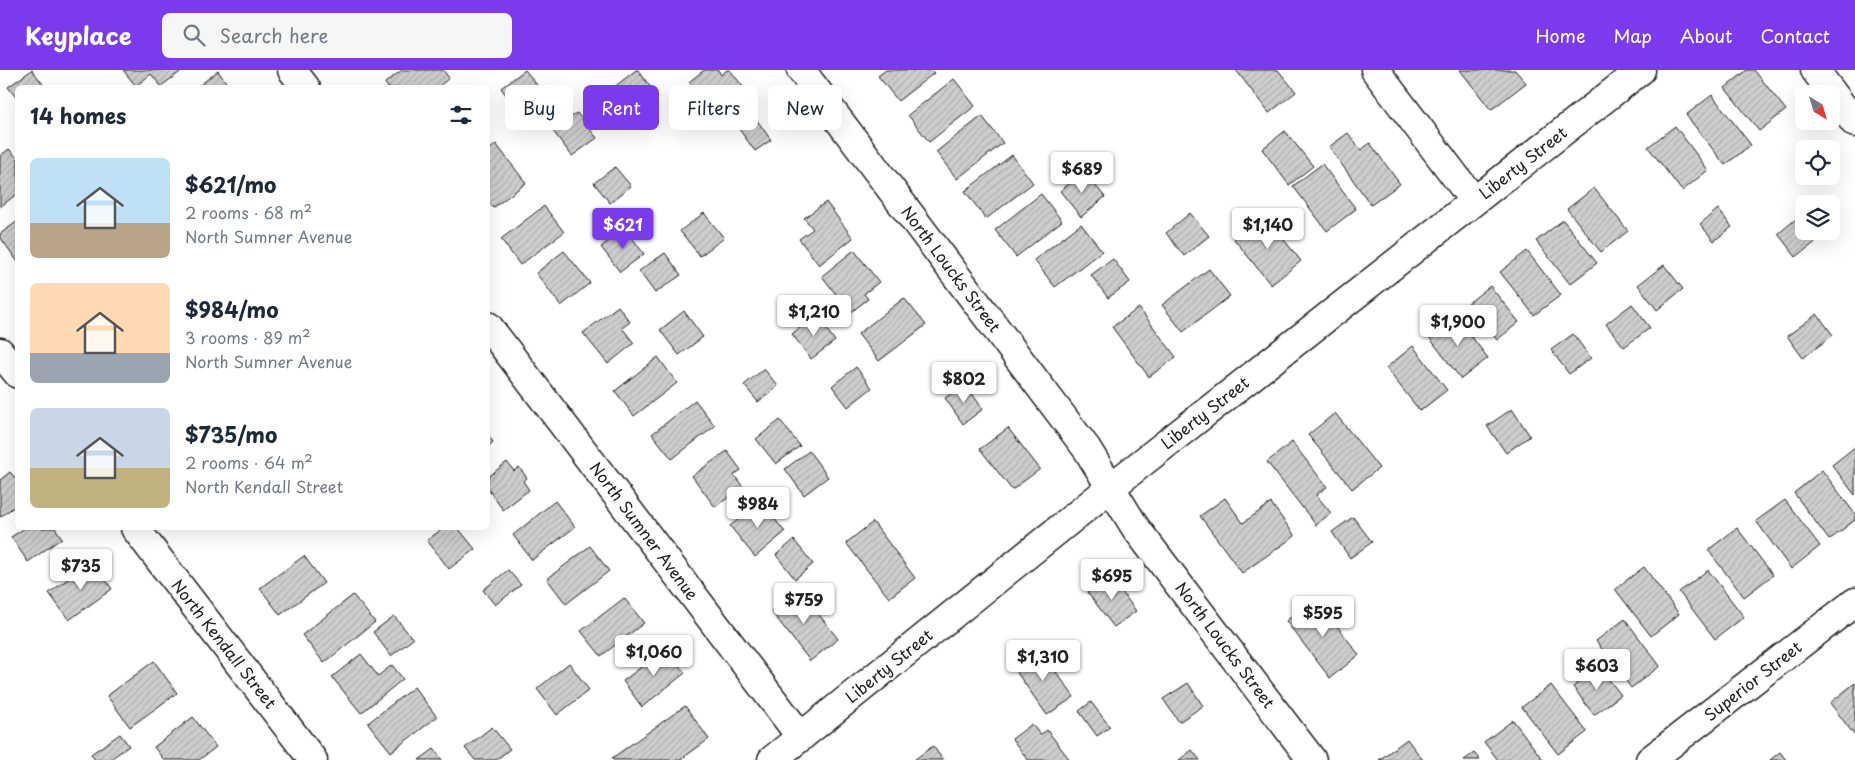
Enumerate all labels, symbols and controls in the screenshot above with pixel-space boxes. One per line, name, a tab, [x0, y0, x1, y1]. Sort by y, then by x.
search box	[162, 13, 512, 58]
text: Keyplace	[25, 17, 132, 53]
icon: search	[180, 21, 208, 49]
text: Search here	[220, 21, 328, 49]
text: Home	[1535, 22, 1585, 49]
text: Map	[1613, 22, 1652, 49]
text: About	[1680, 22, 1732, 49]
text: Contact	[1760, 22, 1830, 49]
chip: Buy	[505, 85, 573, 130]
chip: Rent	[583, 85, 659, 130]
chip: Filters	[669, 85, 758, 130]
chip: New	[768, 85, 842, 130]
north arrow	[1795, 85, 1840, 130]
map controls	[1795, 85, 1840, 240]
text: 14 homes	[30, 99, 126, 131]
icon: filters	[447, 101, 475, 129]
street label: Liberty Street	[1473, 120, 1572, 204]
button: locate	[1795, 140, 1840, 185]
pin: $689	[1052, 152, 1112, 194]
text: $689	[1061, 156, 1103, 180]
text: $621/mo	[185, 168, 276, 200]
icon: home	[70, 178, 130, 238]
button: layers	[1795, 195, 1840, 240]
text: 2 rooms · 68 m²	[185, 200, 312, 224]
street label: North Loucks Street	[896, 200, 1007, 337]
pin: $621	[593, 208, 653, 250]
pin: $1,140	[1227, 208, 1309, 250]
text: $621	[603, 212, 643, 236]
text: $1,140	[1243, 212, 1293, 236]
text: North Sumner Avenue	[185, 224, 352, 248]
text: $984/mo	[185, 293, 279, 325]
pin: $1,210	[773, 294, 855, 337]
text: $1,210	[788, 299, 840, 323]
icon: home	[70, 303, 130, 363]
pin: $1,900	[1417, 304, 1499, 347]
text: $1,900	[1431, 309, 1485, 333]
text: 3 rooms · 89 m²	[185, 325, 310, 349]
text: North Sumner Avenue	[185, 349, 352, 373]
pin: $802	[934, 362, 994, 404]
text: $802	[943, 366, 985, 390]
street label: Liberty Street	[1155, 370, 1254, 454]
text: $735/mo	[185, 418, 277, 450]
icon: home	[70, 428, 130, 488]
text: 2 rooms · 64 m²	[185, 450, 313, 474]
street label: North Sumner Avenue	[585, 456, 705, 605]
text: North Kendall Street	[185, 474, 343, 498]
pin: $984	[728, 486, 788, 529]
text: $984	[738, 491, 778, 515]
pin: $735	[51, 548, 111, 591]
text: $735	[61, 553, 101, 577]
pin: $695	[1082, 558, 1142, 601]
text: $695	[1092, 563, 1132, 587]
street label: North Kendall Street	[167, 574, 283, 713]
street label: North Loucks Street	[1170, 576, 1281, 713]
pin: $759	[774, 582, 834, 625]
text: $759	[785, 587, 823, 611]
pin: $595	[1293, 596, 1353, 638]
text: $595	[1303, 600, 1343, 624]
street label: Liberty Street	[840, 622, 937, 708]
pin: $1,060	[613, 634, 695, 677]
street label: Superior Street	[1699, 634, 1806, 726]
text: $1,060	[626, 639, 682, 663]
pin: $1,310	[1002, 640, 1084, 682]
text: $1,310	[1017, 644, 1069, 668]
pin: $603	[1567, 648, 1627, 691]
text: $603	[1575, 653, 1619, 677]

